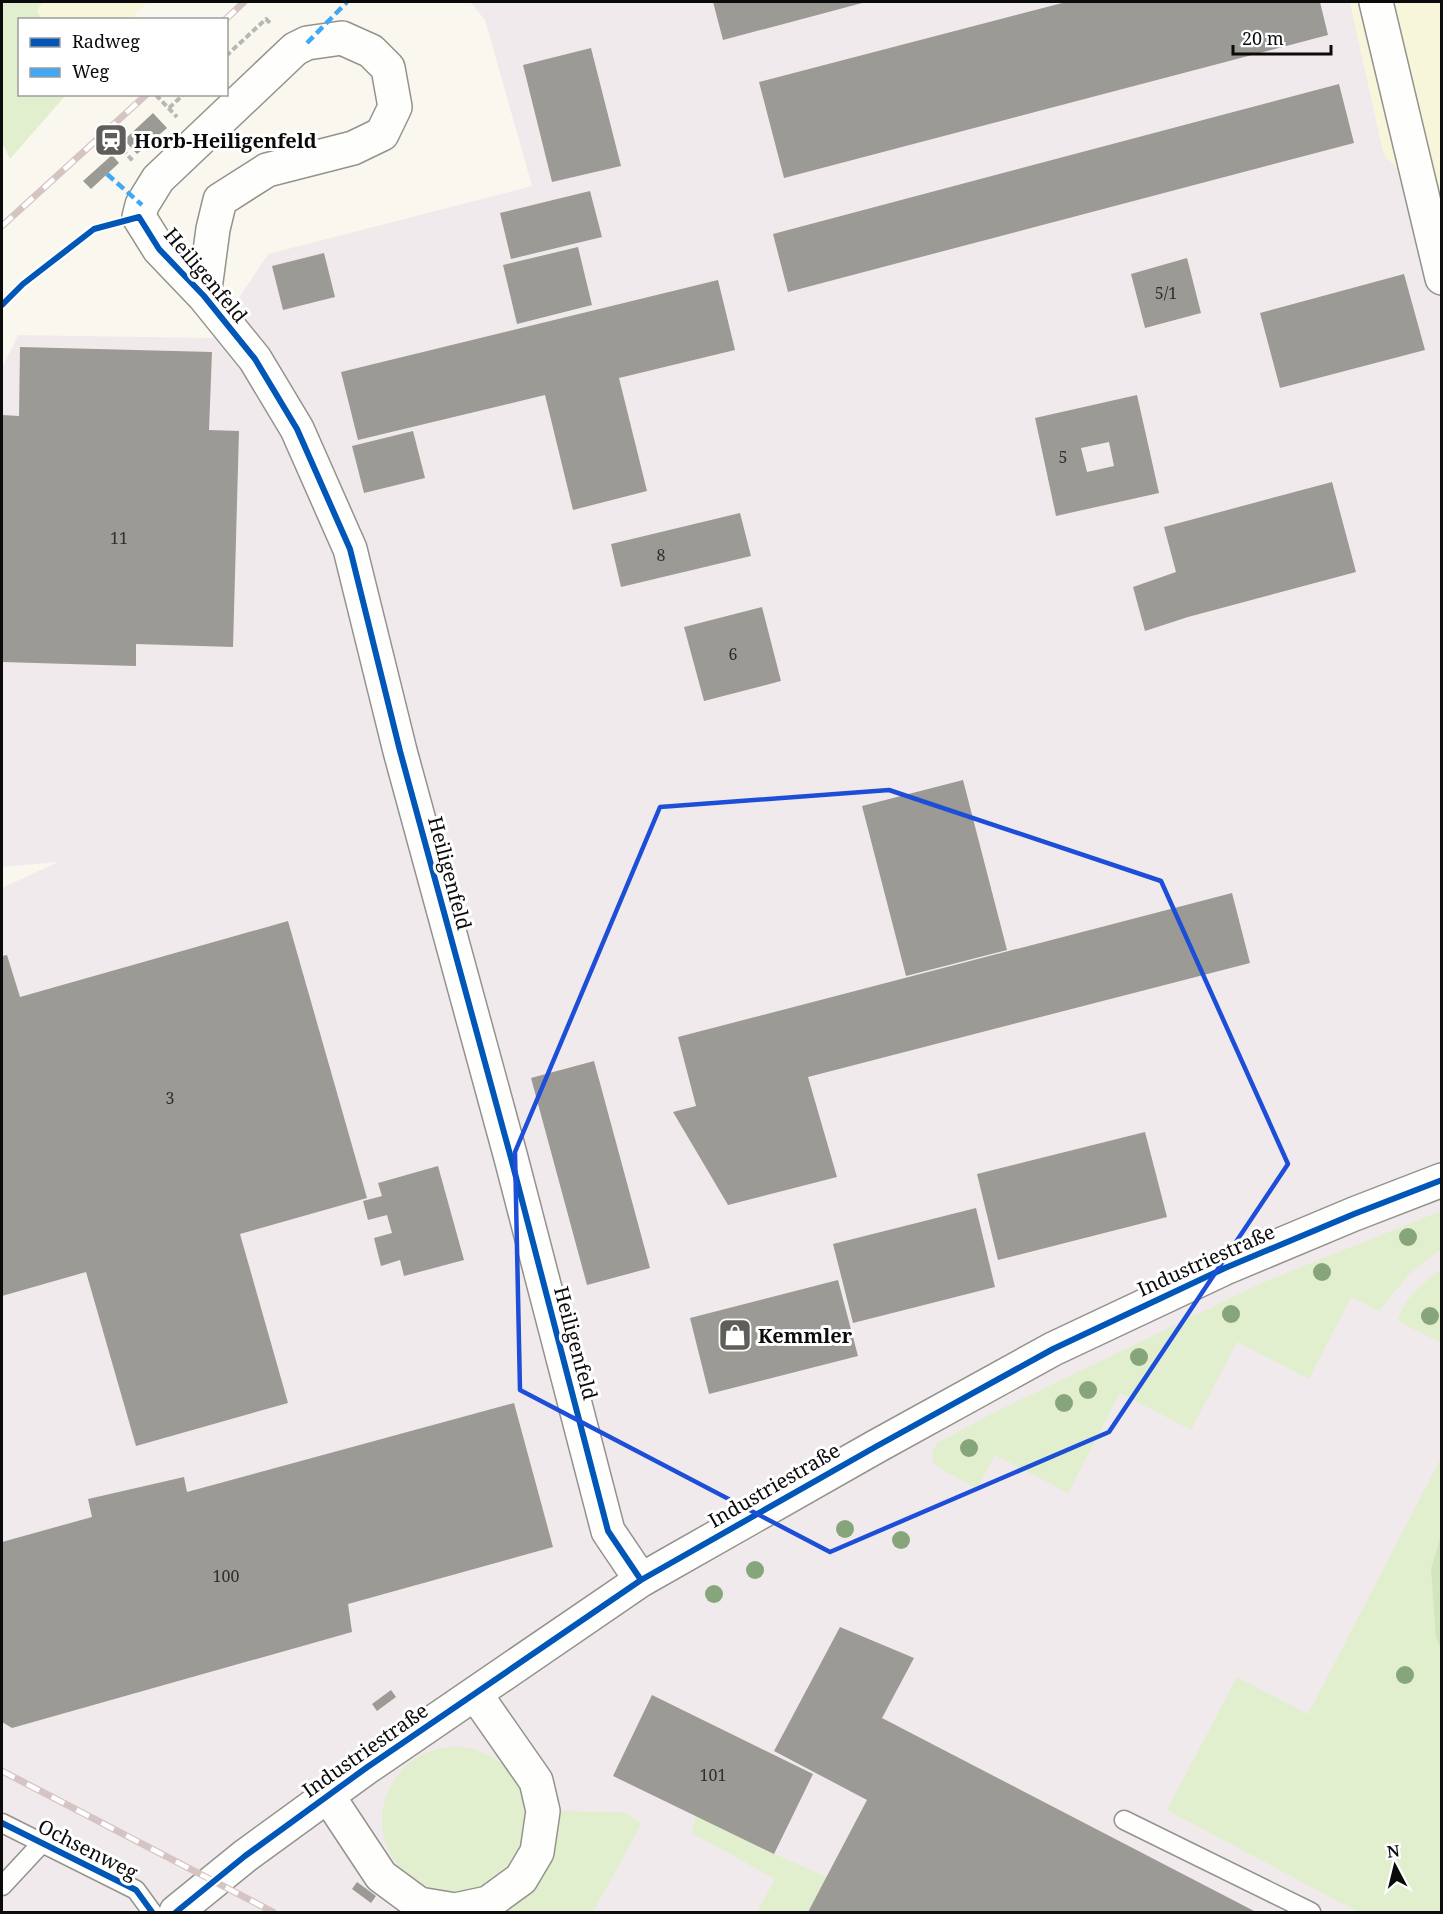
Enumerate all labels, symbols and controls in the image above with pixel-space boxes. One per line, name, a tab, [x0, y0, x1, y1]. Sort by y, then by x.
legend	[18, 18, 228, 96]
scale bar	[1233, 18, 1330, 56]
text: 20 m	[1242, 26, 1284, 50]
text: Radweg	[72, 29, 140, 53]
text: Weg	[72, 59, 109, 83]
station icon: Horb-Heiligenfeld	[93, 122, 129, 158]
place label: Horb-Heiligenfeld	[134, 127, 317, 154]
street label: Heiligenfeld	[158, 222, 254, 328]
house number: 5/1	[1155, 282, 1177, 304]
house number: 5	[1059, 446, 1067, 468]
house number: 11	[110, 527, 128, 549]
house number: 8	[657, 544, 666, 566]
house number: 6	[729, 643, 738, 665]
street label: Heiligenfeld	[422, 813, 478, 933]
house number: 3	[166, 1087, 175, 1109]
street label: Industriestraße	[1133, 1218, 1279, 1302]
street label: Heiligenfeld	[548, 1283, 604, 1403]
shop icon: Kemmler	[717, 1317, 753, 1353]
place label: Kemmler	[758, 1322, 853, 1349]
street label: Industriestraße	[703, 1436, 845, 1534]
house number: 100	[213, 1565, 239, 1587]
street label: Industriestraße	[297, 1697, 433, 1803]
house number: 101	[700, 1764, 726, 1786]
street label: Ochsenweg	[33, 1812, 143, 1886]
north arrow	[1365, 1836, 1425, 1896]
text: N	[1386, 1839, 1401, 1863]

